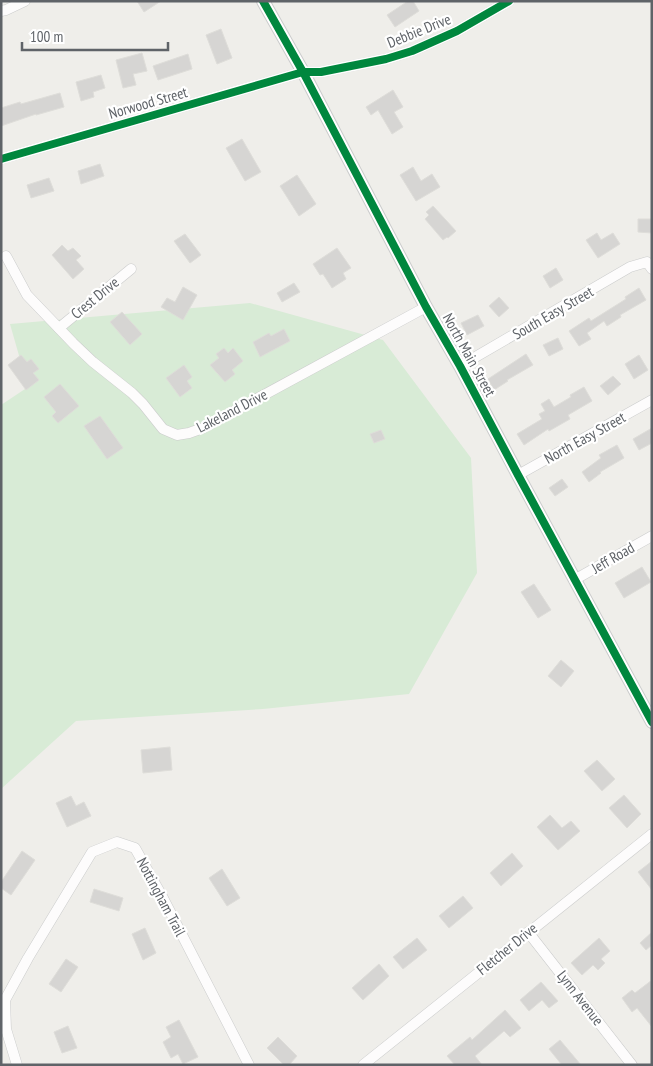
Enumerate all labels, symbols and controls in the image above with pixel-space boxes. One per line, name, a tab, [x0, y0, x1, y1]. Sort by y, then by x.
street label: Debbie Drive	[384, 9, 453, 52]
scale bar	[22, 20, 169, 52]
text: 100 m	[30, 27, 63, 46]
street label: Norwood Street	[106, 82, 189, 123]
street label: Crest Drive	[67, 272, 123, 323]
street label: South Easy Street	[509, 282, 597, 343]
street label: North Main Street	[439, 310, 500, 400]
street label: Lakeland Drive	[193, 385, 270, 436]
street label: North Easy Street	[541, 407, 629, 468]
street label: Jeff Road	[587, 538, 638, 578]
street label: Nottingham Trail	[133, 854, 190, 940]
street label: Fletcher Drive	[473, 918, 541, 979]
street label: Lynn Avenue	[553, 966, 608, 1029]

